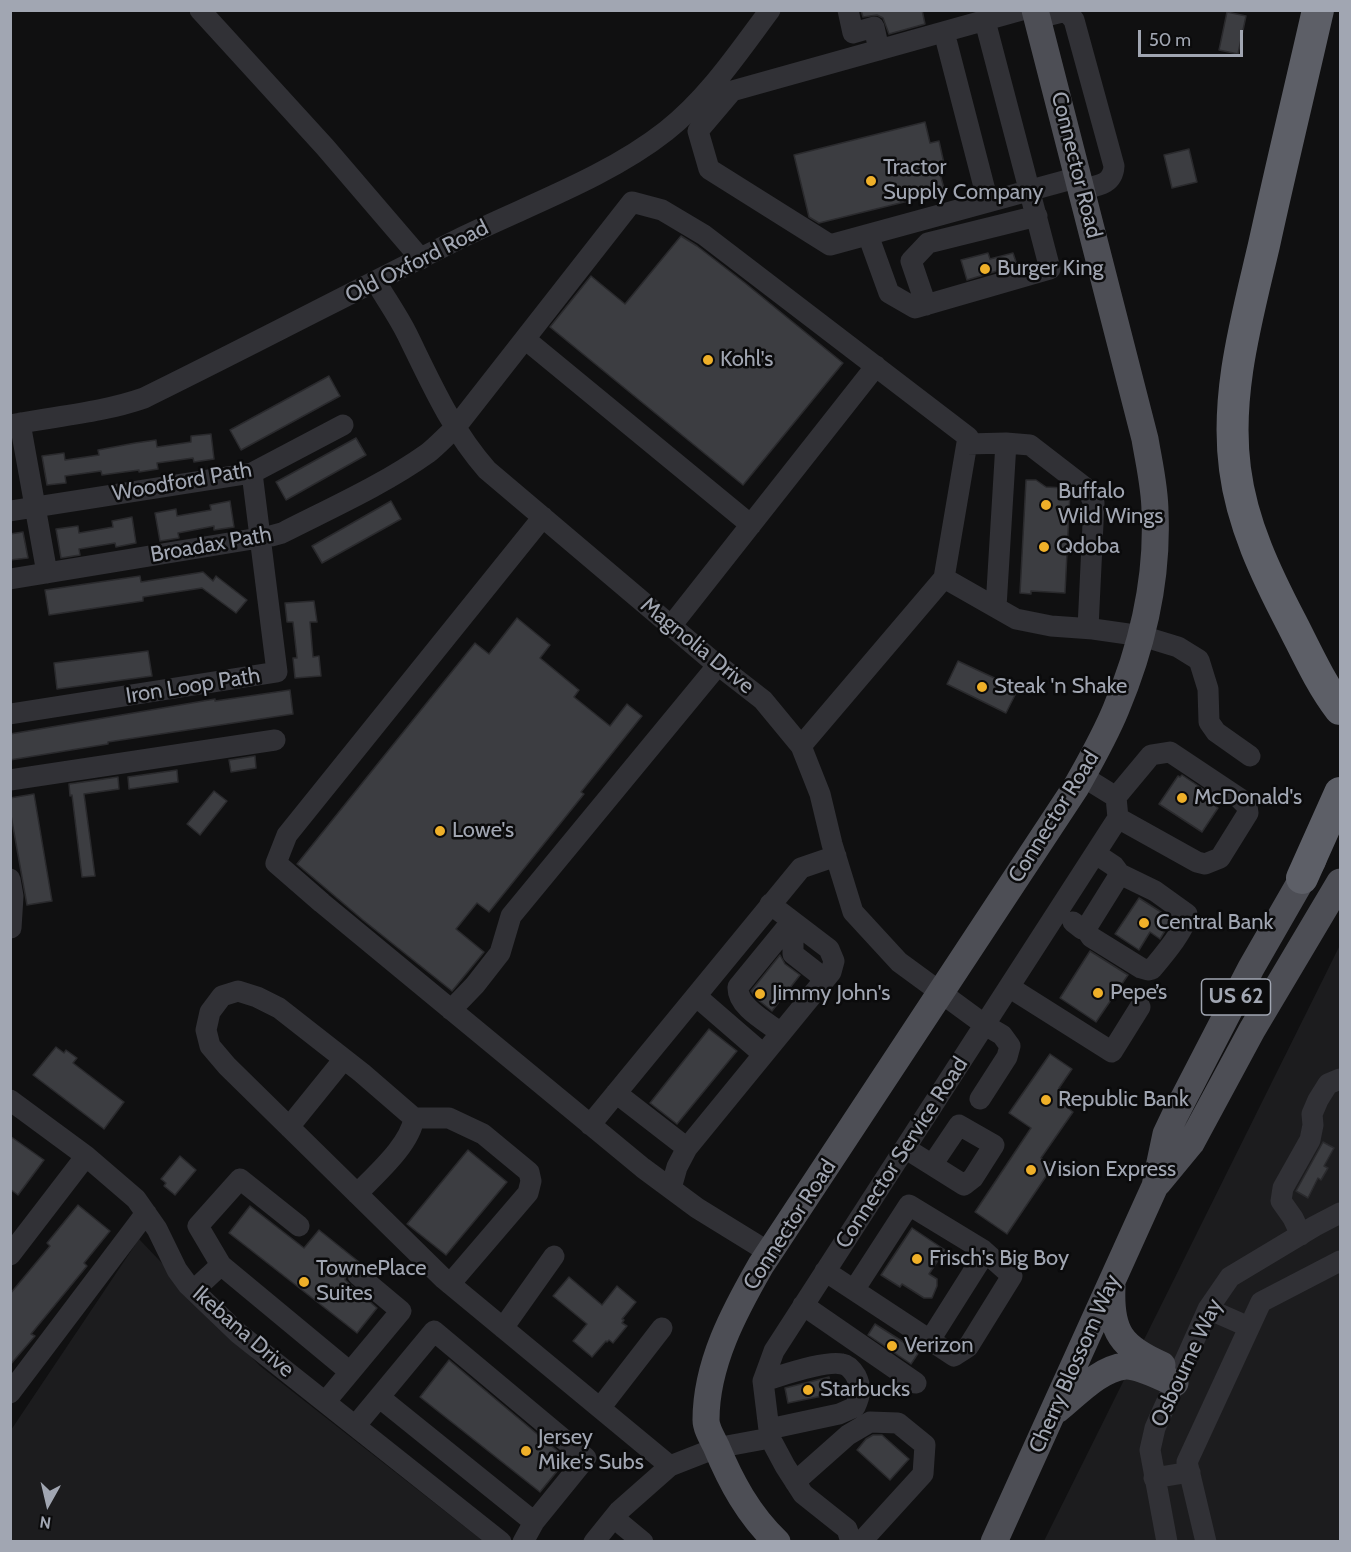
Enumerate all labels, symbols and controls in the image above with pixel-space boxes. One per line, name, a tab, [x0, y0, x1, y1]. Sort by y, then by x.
scale bar	[1141, 18, 1246, 56]
text: 50 m	[1149, 29, 1191, 51]
street label: Connector Road	[1045, 89, 1107, 241]
place label: Tractor Supply Company	[883, 155, 1043, 206]
marker: Tractor Supply Company	[864, 174, 878, 188]
street label: Old Oxford Road	[341, 215, 493, 309]
place label: Burger King	[997, 256, 1103, 282]
marker: Burger King	[978, 262, 992, 276]
place label: Kohl's	[720, 347, 773, 373]
marker: Kohl's	[701, 353, 715, 367]
street label: Woodford Path	[110, 457, 254, 507]
place label: Buffalo Wild Wings	[1058, 479, 1163, 530]
marker: Buffalo Wild Wings	[1039, 498, 1053, 512]
street label: Broadax Path	[148, 521, 274, 569]
place label: Qdoba	[1056, 534, 1120, 560]
marker: Qdoba	[1037, 540, 1051, 554]
street label: Magnolia Drive	[635, 592, 759, 700]
street label: Iron Loop Path	[124, 662, 262, 710]
place label: Steak 'n Shake	[994, 674, 1127, 700]
marker: Steak 'n Shake	[975, 680, 989, 694]
street label: Connector Road	[1003, 746, 1105, 888]
place label: McDonald's	[1194, 785, 1302, 811]
marker: McDonald's	[1175, 791, 1189, 805]
place label: Lowe's	[452, 818, 514, 844]
marker: Lowe's	[433, 824, 447, 838]
place label: Central Bank	[1156, 910, 1273, 936]
marker: Central Bank	[1137, 916, 1151, 930]
road number: US 62	[1202, 979, 1270, 1015]
place label: Pepe’s	[1110, 980, 1167, 1006]
place label: Jimmy John's	[772, 981, 890, 1007]
marker: Pepe’s	[1091, 986, 1105, 1000]
marker: Jimmy John's	[753, 987, 767, 1001]
street label: Connector Service Road	[830, 1052, 974, 1254]
place label: Republic Bank	[1058, 1087, 1189, 1113]
marker: Republic Bank	[1039, 1093, 1053, 1107]
street label: Connector Road	[738, 1155, 842, 1295]
place label: Vision Express	[1043, 1157, 1176, 1183]
marker: Vision Express	[1024, 1163, 1038, 1177]
place label: Frisch's Big Boy	[929, 1246, 1069, 1272]
marker: Frisch's Big Boy	[910, 1252, 924, 1266]
place label: TownePlace Suites	[316, 1256, 426, 1308]
street label: Cherry Blossom Way	[1024, 1271, 1126, 1457]
marker: TownePlace Suites	[297, 1275, 311, 1289]
street label: Ikebana Drive	[187, 1281, 299, 1383]
street label: Osbourne Way	[1146, 1295, 1228, 1431]
place label: Verizon	[904, 1333, 973, 1359]
marker: Verizon	[885, 1339, 899, 1353]
place label: Starbucks	[820, 1377, 910, 1403]
marker: Starbucks	[801, 1383, 815, 1397]
place label: Jersey Mike's Subs	[538, 1425, 644, 1476]
marker: Jersey Mike's Subs	[519, 1444, 533, 1458]
north arrow	[18, 1474, 78, 1534]
text: N	[39, 1512, 52, 1533]

